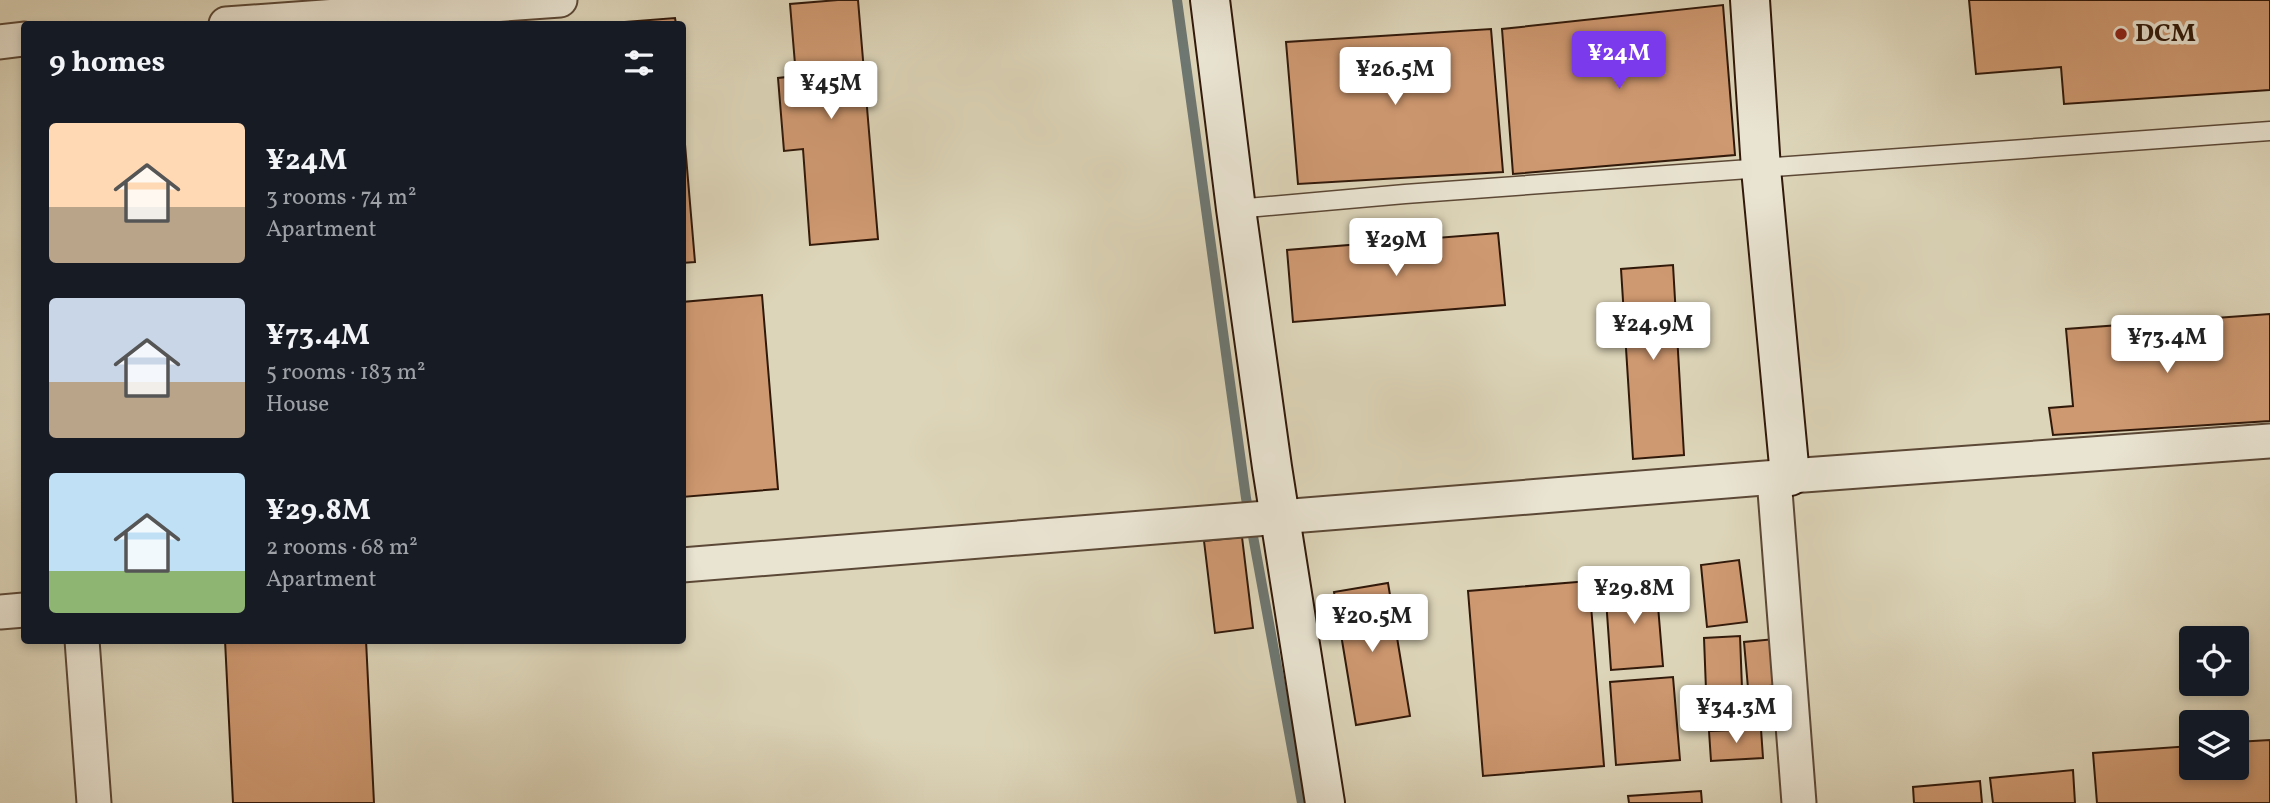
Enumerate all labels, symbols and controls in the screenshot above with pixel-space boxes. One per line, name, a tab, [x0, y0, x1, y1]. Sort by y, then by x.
place label: DCM	[2135, 16, 2196, 52]
marker: DCM	[2113, 26, 2129, 42]
pin: ¥24M	[1578, 32, 1660, 91]
text: ¥24M	[1588, 38, 1650, 70]
text: 9 homes	[49, 42, 165, 84]
icon: filters	[620, 44, 658, 82]
pin: ¥26.5M	[1338, 48, 1452, 107]
text: ¥26.5M	[1356, 54, 1434, 86]
pin: ¥45M	[790, 61, 872, 121]
text: ¥45M	[800, 68, 862, 100]
text: ¥24M	[266, 140, 347, 182]
icon: home	[105, 151, 189, 235]
text: 3 rooms · 74 m²	[266, 182, 416, 214]
text: Apartment	[266, 214, 377, 246]
pin: ¥29M	[1355, 218, 1437, 278]
text: ¥29M	[1365, 225, 1427, 257]
pin: ¥24.9M	[1596, 302, 1710, 362]
text: ¥24.9M	[1612, 309, 1694, 341]
text: ¥73.4M	[266, 315, 370, 357]
pin: ¥73.4M	[2110, 316, 2224, 375]
text: ¥73.4M	[2127, 322, 2207, 354]
icon: home	[105, 326, 189, 410]
text: 5 rooms · 183 m²	[266, 357, 426, 389]
text: House	[266, 389, 329, 421]
text: ¥29.8M	[266, 490, 371, 532]
icon: home	[105, 501, 189, 585]
text: 2 rooms · 68 m²	[266, 532, 418, 564]
text: Apartment	[266, 564, 377, 596]
pin: ¥29.8M	[1577, 566, 1691, 626]
text: ¥29.8M	[1594, 573, 1674, 605]
pin: ¥20.5M	[1315, 594, 1429, 654]
text: ¥20.5M	[1332, 601, 1412, 633]
map controls	[2179, 626, 2249, 780]
button: locate	[2179, 626, 2249, 696]
pin: ¥34.3M	[1679, 686, 1793, 745]
text: ¥34.3M	[1696, 692, 1776, 724]
button: layers	[2179, 710, 2249, 780]

